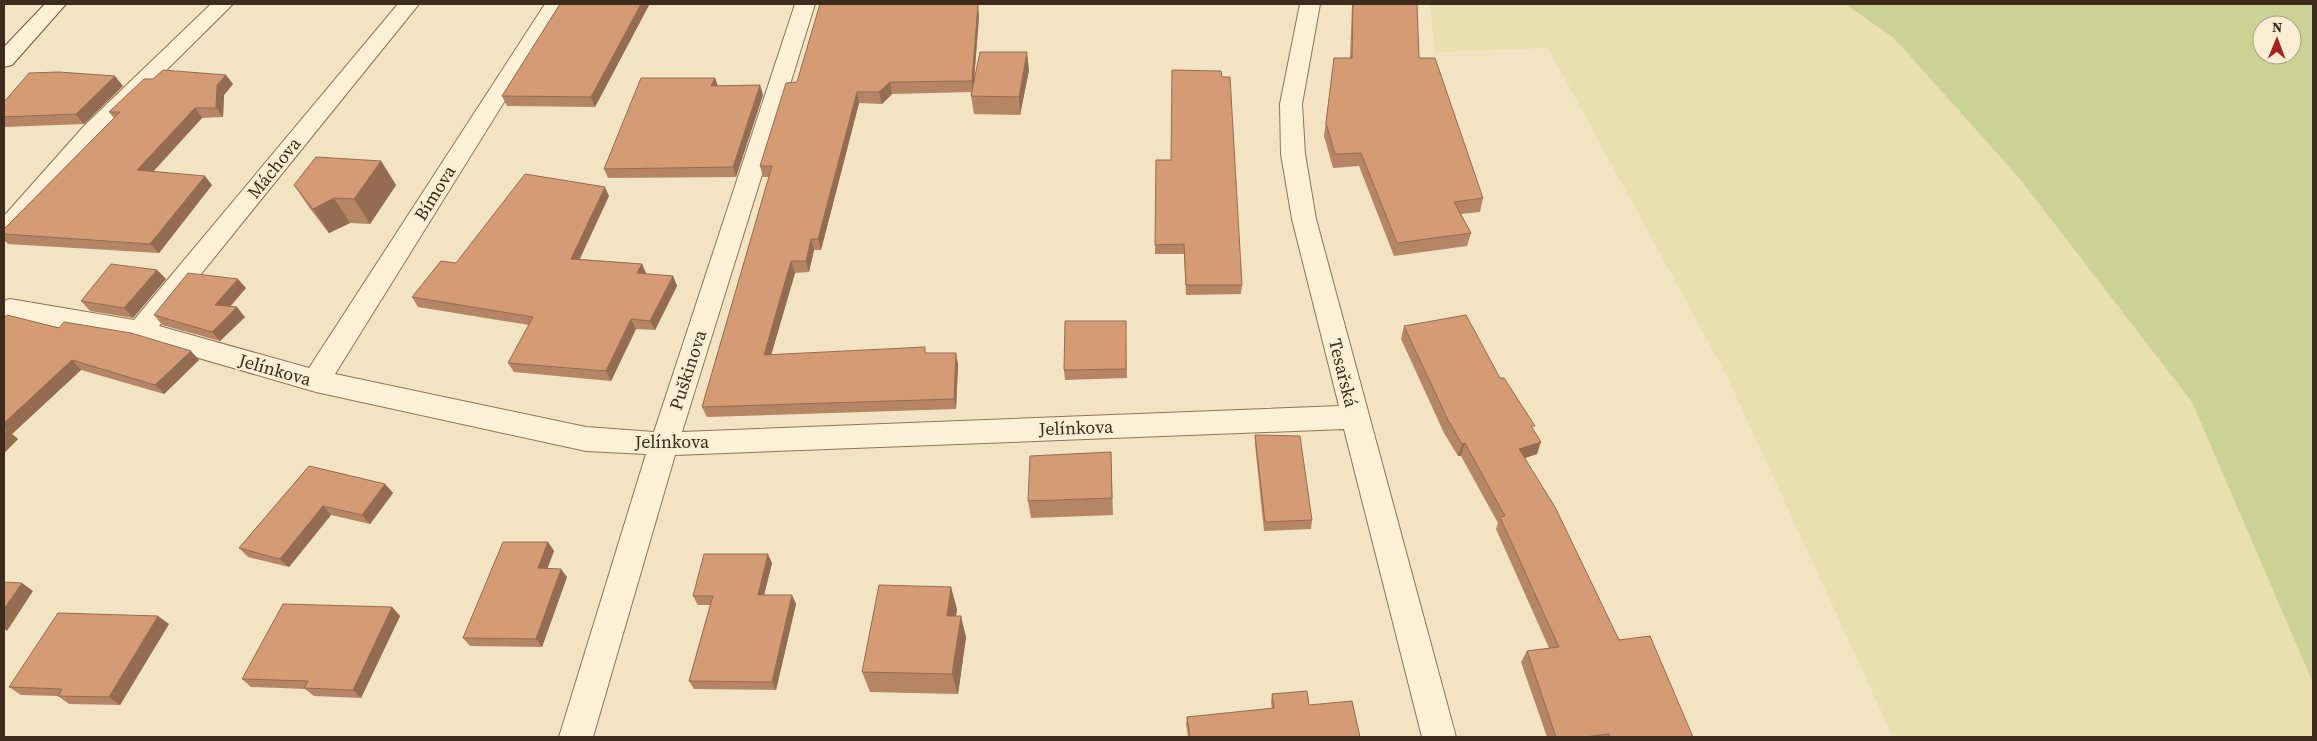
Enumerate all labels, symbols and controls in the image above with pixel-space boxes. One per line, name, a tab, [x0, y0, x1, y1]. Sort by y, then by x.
north arrow	[2252, 15, 2302, 65]
text: N	[2272, 17, 2283, 37]
street label: Máchova	[241, 131, 307, 204]
street label: Bímova	[408, 160, 462, 225]
street label: Puškinova	[663, 326, 712, 413]
street label: Tesařská	[1323, 336, 1364, 411]
street label: Jelínkova	[235, 347, 315, 392]
street label: Jelínkova	[1037, 414, 1114, 441]
street label: Jelínkova	[634, 429, 710, 454]

